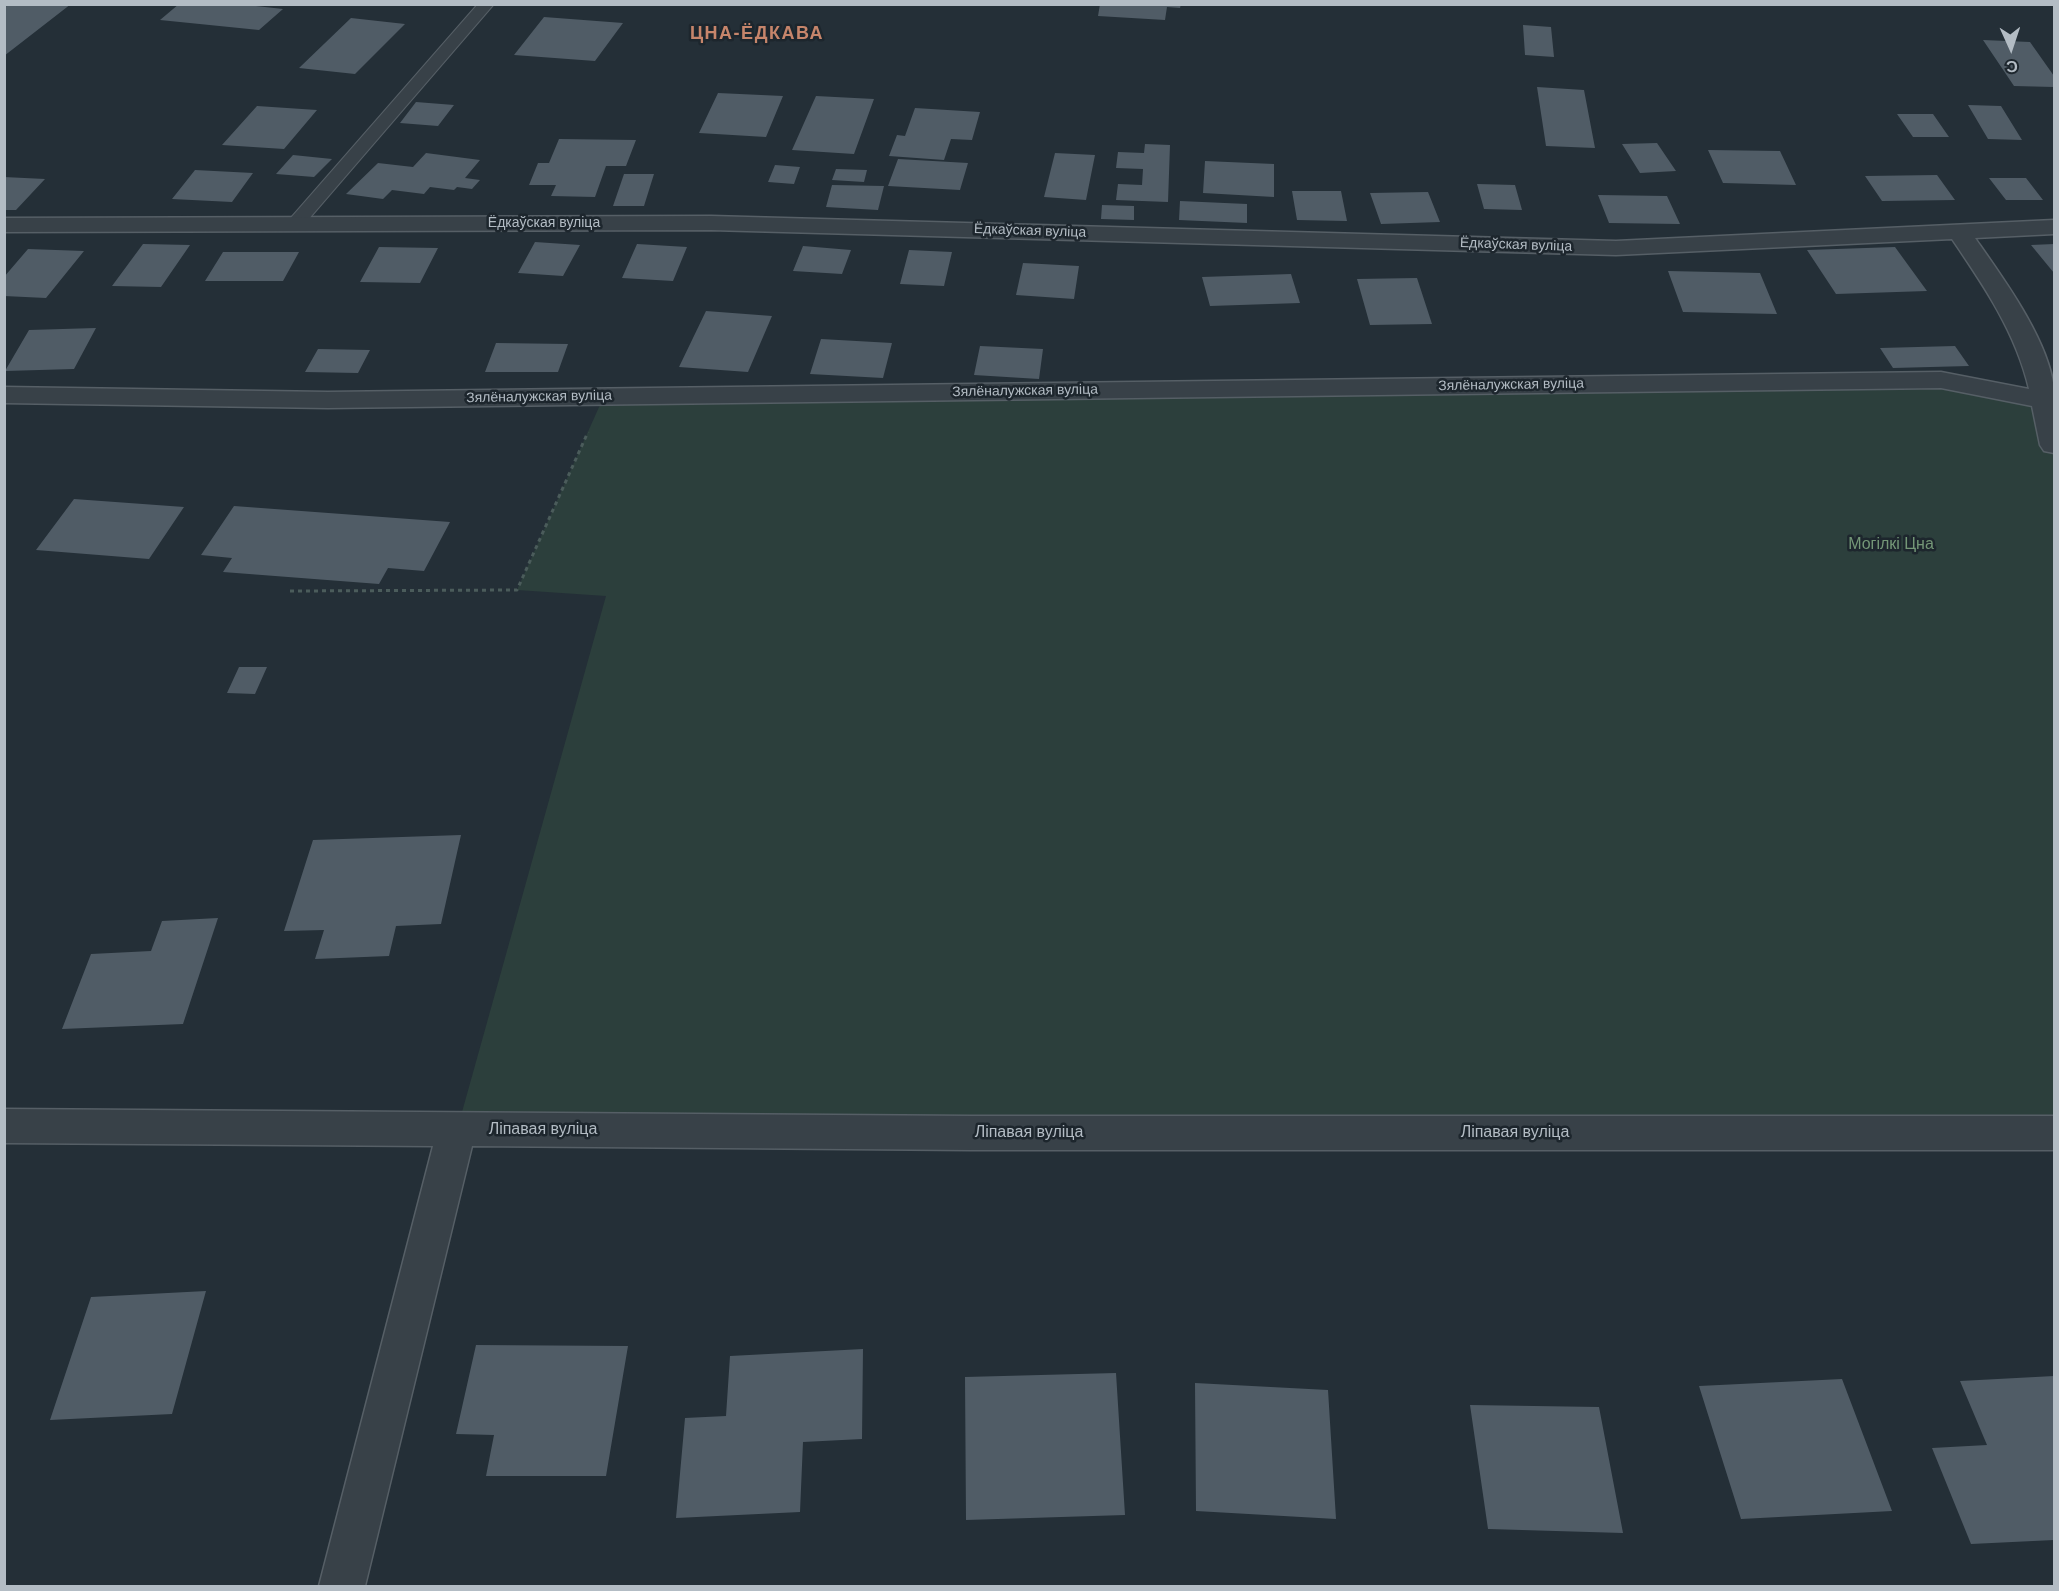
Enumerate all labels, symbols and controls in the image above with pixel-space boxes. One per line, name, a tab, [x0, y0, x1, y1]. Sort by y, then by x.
north arrow	[1981, 18, 2041, 78]
district label: ЦНА-ЁДКАВА	[690, 23, 824, 45]
text: С	[2006, 58, 2018, 75]
street label: Ёдкаўская вуліца	[488, 215, 600, 231]
street label: Ёдкаўская вуліца	[974, 221, 1086, 241]
street label: Ёдкаўская вуліца	[1460, 235, 1572, 255]
street label: Зялёналужская вуліца	[1438, 375, 1584, 395]
street label: Зялёналужская вуліца	[952, 381, 1098, 401]
street label: Зялёналужская вуліца	[466, 387, 612, 407]
park label: Могілкі Цна	[1848, 535, 1934, 555]
street label: Ліпавая вуліца	[489, 1120, 597, 1140]
street label: Ліпавая вуліца	[975, 1123, 1083, 1143]
street label: Ліпавая вуліца	[1461, 1123, 1569, 1143]

